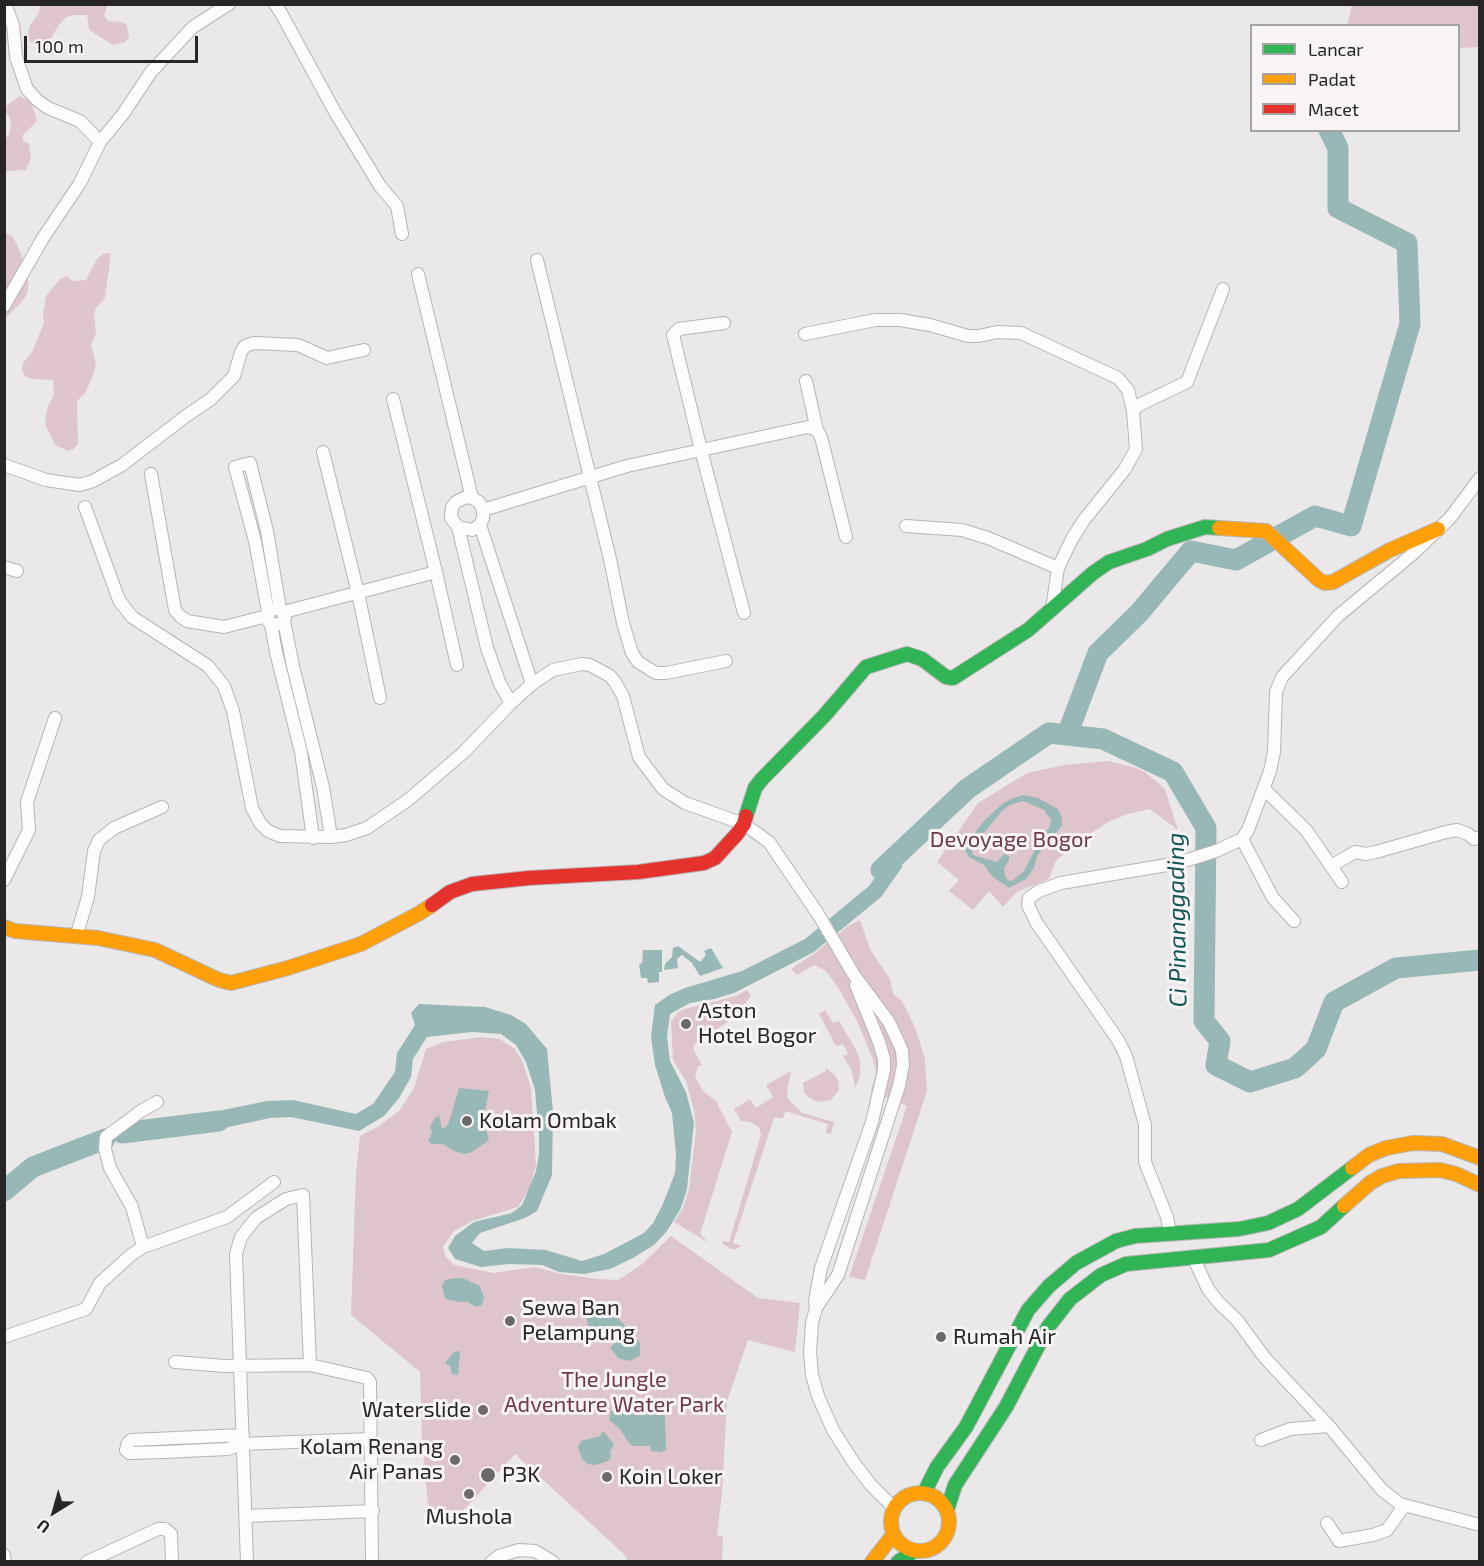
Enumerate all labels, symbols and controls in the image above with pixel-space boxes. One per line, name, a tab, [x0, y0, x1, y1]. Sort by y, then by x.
scale bar	[27, 24, 201, 62]
legend	[1250, 24, 1460, 132]
text: 100 m	[35, 35, 84, 57]
text: Lancar	[1308, 38, 1364, 60]
text: Padat	[1308, 68, 1355, 90]
text: Macet	[1308, 98, 1359, 120]
park label: Devoyage Bogor	[930, 827, 1092, 853]
water label: Ci Pinanggading	[1161, 832, 1193, 1008]
place label: Aston Hotel Bogor	[698, 998, 816, 1050]
marker: Aston Hotel Bogor	[679, 1017, 693, 1031]
place label: Kolam Ombak	[479, 1108, 617, 1134]
marker: Kolam Ombak	[460, 1114, 474, 1128]
place label: Sewa Ban Pelampung	[522, 1295, 635, 1346]
marker: Sewa Ban Pelampung	[503, 1314, 517, 1328]
place label: Rumah Air	[953, 1324, 1056, 1350]
marker: Rumah Air	[934, 1330, 948, 1344]
park label: The Jungle Adventure Water Park	[504, 1367, 724, 1418]
place label: Waterslide	[362, 1397, 471, 1423]
marker: Waterslide	[476, 1403, 490, 1417]
place label: Kolam Renang Air Panas	[300, 1434, 443, 1486]
marker: Kolam Renang Air Panas	[448, 1453, 462, 1467]
place label: P3K	[502, 1462, 540, 1488]
place label: Koin Loker	[619, 1464, 723, 1490]
marker: P3K	[479, 1466, 497, 1484]
marker: Koin Loker	[600, 1470, 614, 1484]
north arrow	[24, 1482, 84, 1542]
marker: Mushola	[462, 1487, 476, 1501]
place label: Mushola	[426, 1504, 512, 1530]
text: U	[33, 1516, 53, 1538]

